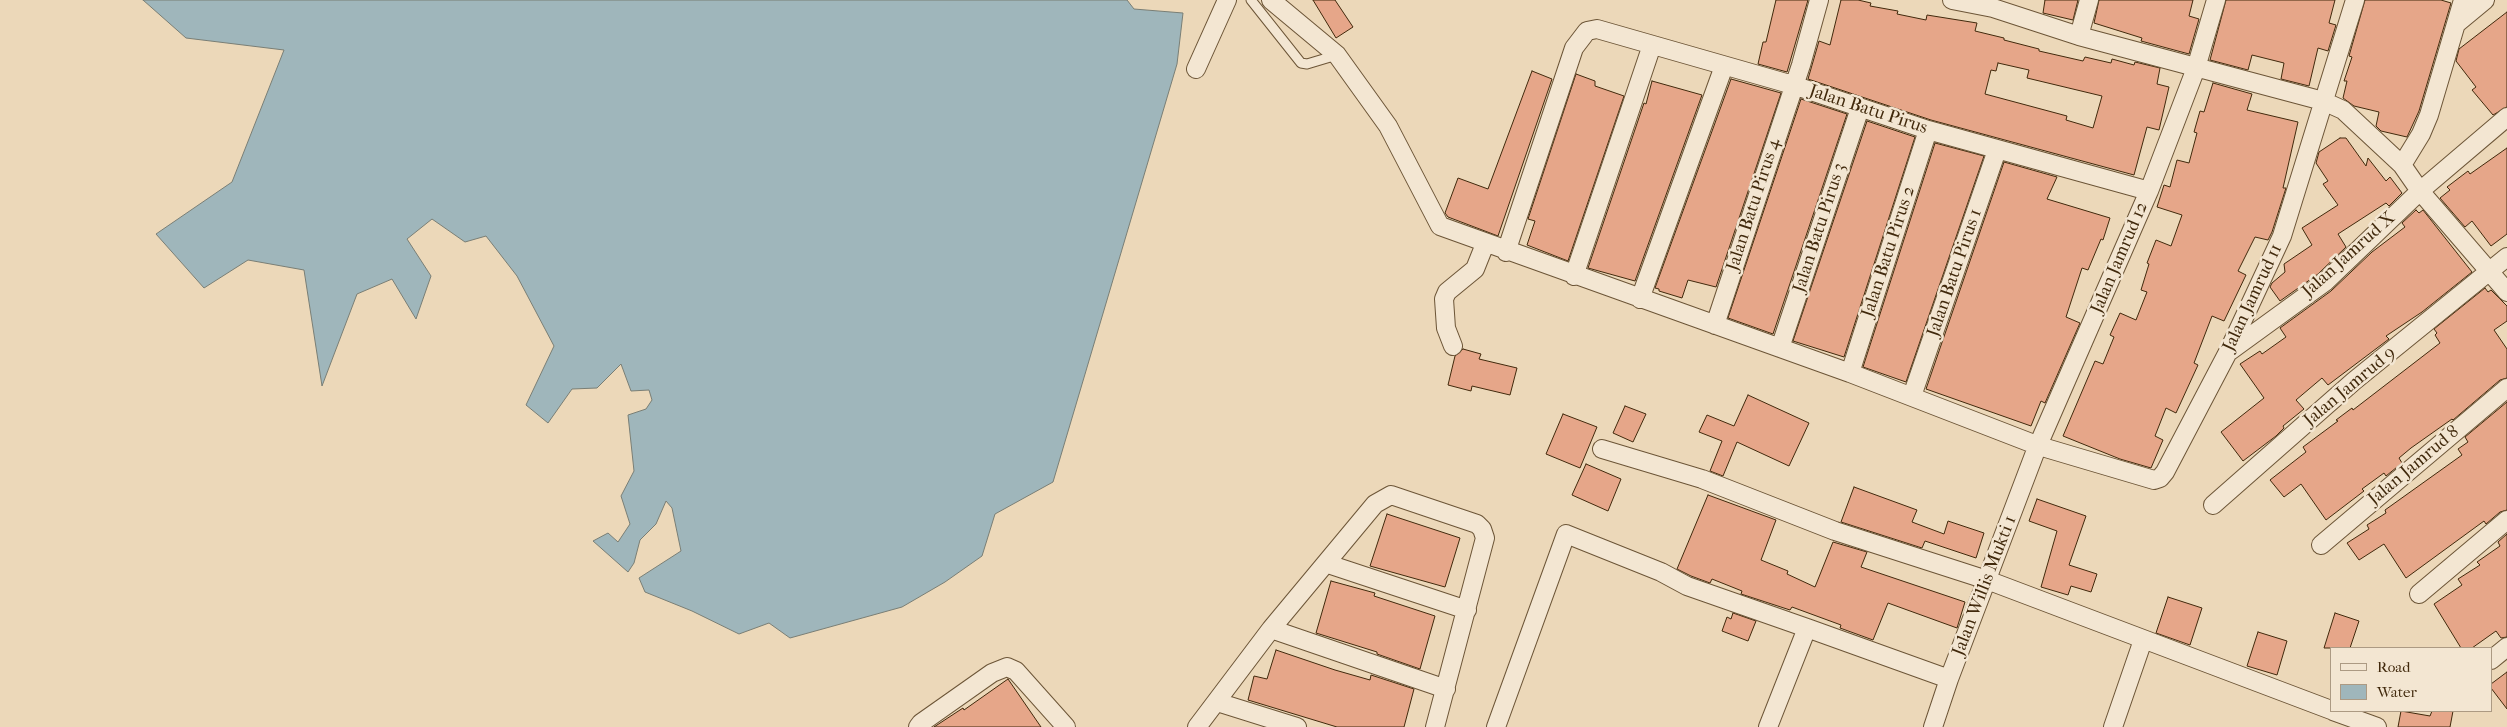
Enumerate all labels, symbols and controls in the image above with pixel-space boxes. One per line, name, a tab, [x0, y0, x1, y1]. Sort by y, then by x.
street label: Jalan Batu Pirus	[1806, 81, 1930, 139]
street label: Jalan Batu Pirus 4	[1722, 136, 1786, 274]
street label: Jalan Batu Pirus 3	[1789, 161, 1851, 295]
street label: Jalan Batu Pirus 2	[1858, 184, 1920, 320]
street label: Jalan Jamrud 12	[2087, 199, 2153, 317]
street label: Jalan Batu Pirus 1	[1923, 206, 1987, 340]
street label: Jalan Jamrud X	[2298, 208, 2400, 302]
street label: Jalan Jamrud 11	[2219, 241, 2287, 355]
street label: Jalan Jamrud 9	[2300, 342, 2400, 432]
street label: Jalan Jamrud 8	[2364, 422, 2464, 510]
street label: Jalan Willis Mukti 1	[1948, 513, 2022, 659]
legend	[2330, 647, 2492, 712]
text: Road	[2377, 658, 2410, 676]
text: Water	[2377, 683, 2417, 701]

